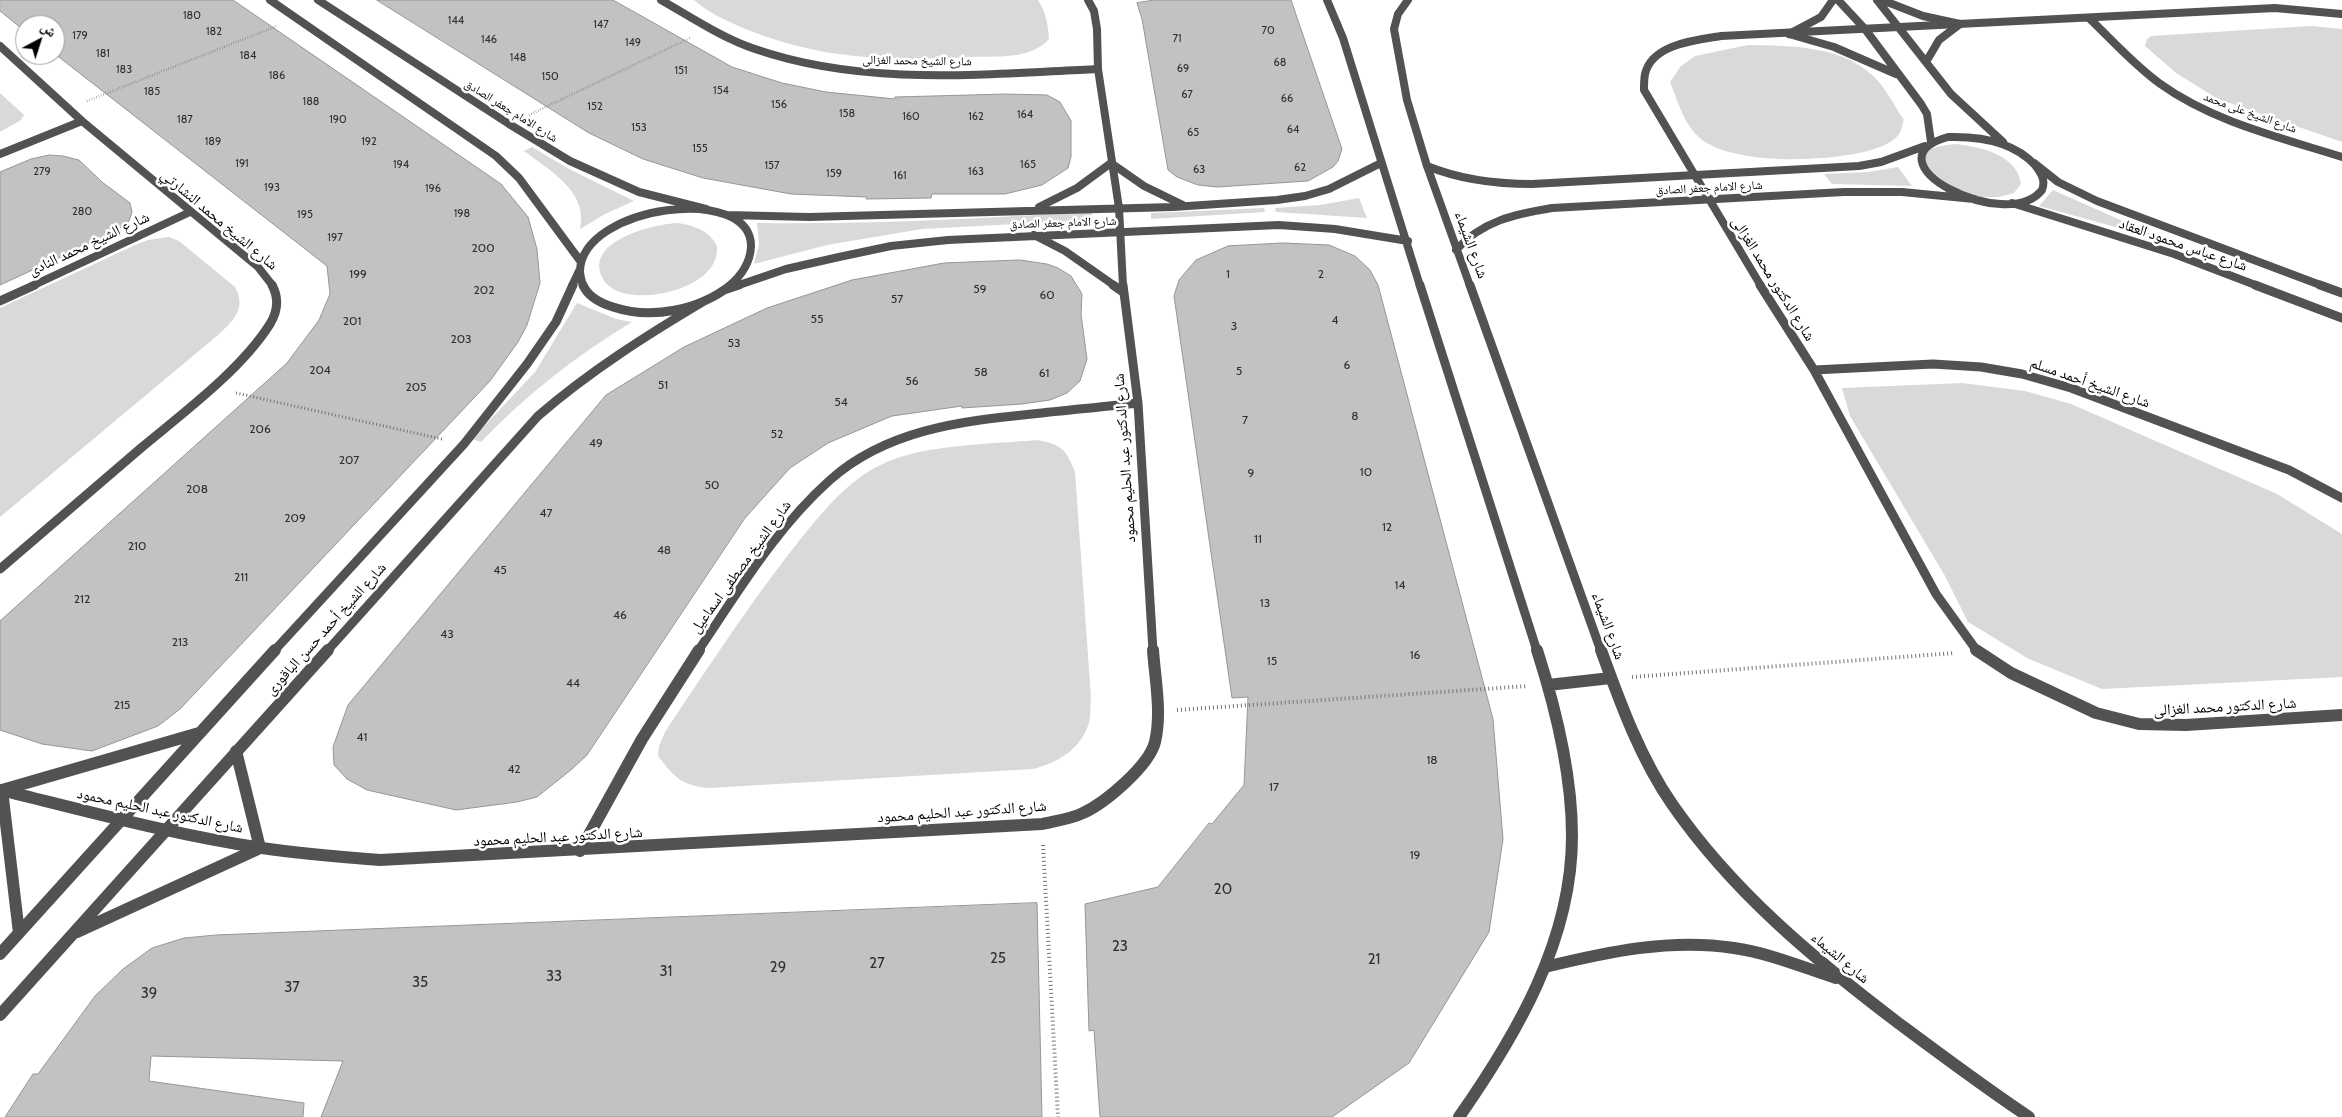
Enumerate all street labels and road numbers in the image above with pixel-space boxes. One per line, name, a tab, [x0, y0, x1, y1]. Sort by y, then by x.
street label: شارع الشيخ محمد الغزالى	[862, 53, 972, 69]
street label: شارع الامام جعفر الصادق	[462, 77, 560, 145]
street label: شارع الشيخ على محمد	[2202, 89, 2298, 137]
street label: شارع الشيخ محمد النشارتي	[157, 166, 281, 274]
street label: شارع الامام جعفر الصادق	[1655, 178, 1763, 198]
street label: شارع الشيخ محمد النادى	[26, 208, 152, 280]
street label: شارع الشيماء	[1450, 209, 1492, 281]
street label: شارع الامام جعفر الصادق	[1009, 214, 1117, 232]
street label: شارع الدكتور محمد الغزالى	[1727, 214, 1819, 344]
street label: شارع عباس محمود العقاد	[2116, 215, 2250, 275]
street label: شارع الشيخ أحمد مسلم	[2028, 354, 2152, 412]
street label: شارع الدكتور عبد الحليم محمود	[1110, 373, 1140, 543]
street label: شارع الشيخ مصطفى اسماعيل	[687, 497, 795, 637]
street label: شارع الشيخ أحمد حسن الباقورى	[262, 559, 390, 699]
street label: شارع الشيماء	[1587, 590, 1629, 662]
street label: شارع الدكتور محمد الغزالى	[2153, 694, 2297, 720]
street label: شارع الدكتور عبد الحليم محمود	[75, 785, 245, 837]
street label: شارع الدكتور عبد الحليم محمود	[877, 797, 1047, 827]
street label: شارع الدكتور عبد الحليم محمود	[473, 824, 643, 850]
street label: شارع الشيماء	[1807, 928, 1873, 988]

